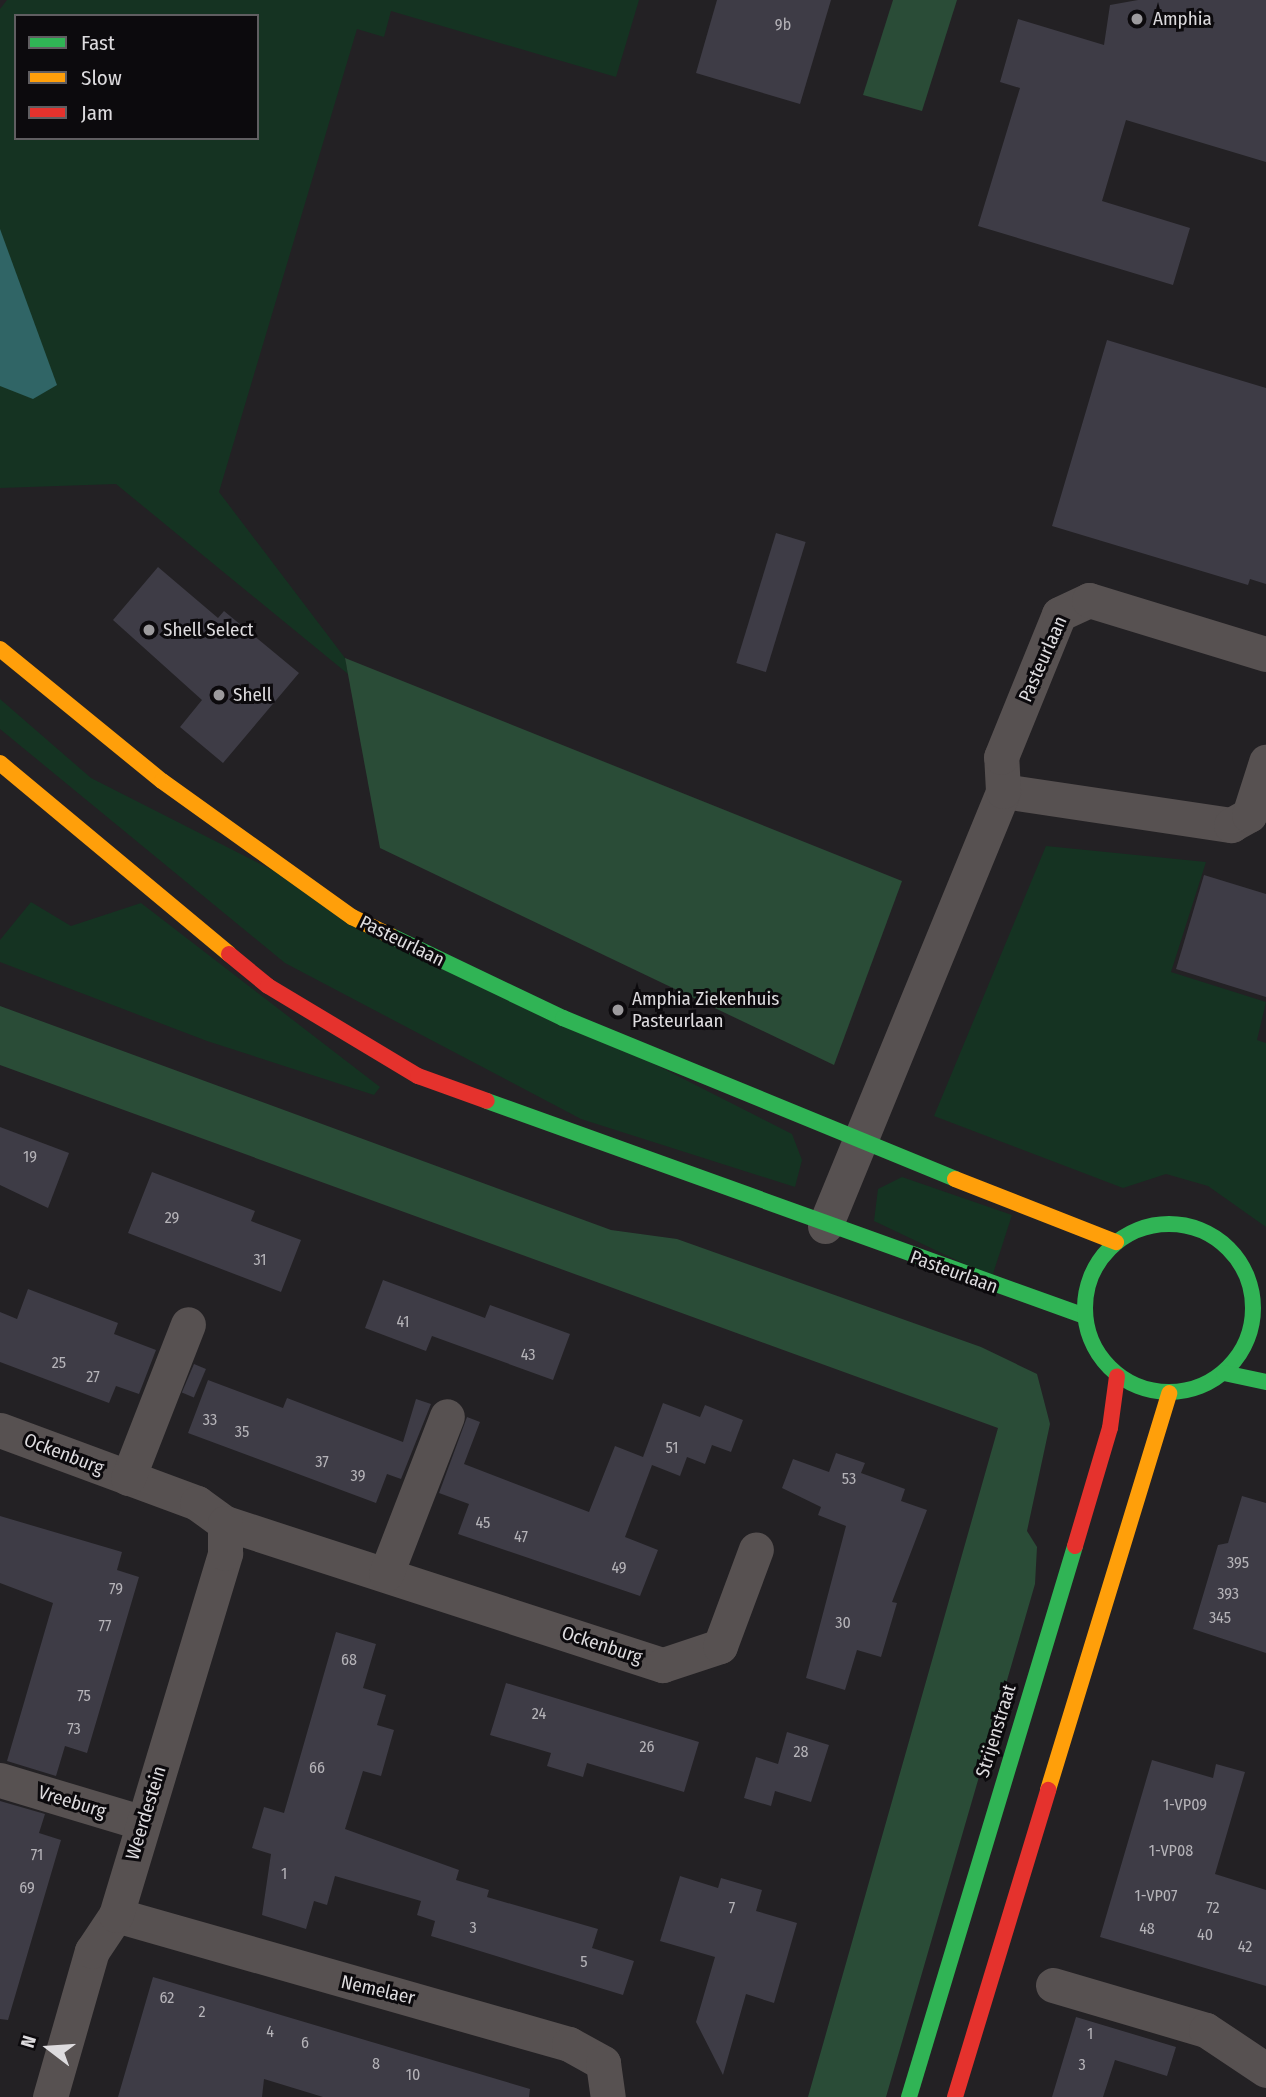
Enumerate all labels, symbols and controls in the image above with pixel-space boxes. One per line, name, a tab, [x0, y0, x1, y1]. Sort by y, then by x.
place label: Amphia	[1153, 8, 1212, 30]
marker: Amphia	[1127, 9, 1147, 29]
legend	[14, 14, 259, 140]
house number: 9b	[775, 15, 791, 35]
text: Fast	[81, 30, 115, 56]
text: Slow	[81, 65, 122, 91]
text: Jam	[81, 100, 113, 126]
street label: Pasteurlaan	[1014, 613, 1072, 705]
place label: Shell Select	[163, 619, 254, 641]
marker: Shell Select	[141, 622, 157, 638]
place label: Shell	[233, 684, 272, 706]
marker: Shell	[211, 687, 227, 703]
street label: Pasteurlaan	[356, 911, 448, 971]
place label: Amphia Ziekenhuis Pasteurlaan	[632, 988, 779, 1032]
marker: Amphia Ziekenhuis Pasteurlaan	[610, 1002, 626, 1018]
house number: 19	[23, 1147, 37, 1167]
house number: 29	[165, 1208, 179, 1228]
street label: Pasteurlaan	[907, 1246, 1001, 1298]
house number: 31	[253, 1250, 267, 1270]
house number: 41	[396, 1312, 410, 1332]
house number: 43	[521, 1345, 535, 1365]
house number: 25	[52, 1353, 66, 1373]
house number: 27	[86, 1367, 100, 1387]
house number: 33	[203, 1410, 217, 1430]
house number: 35	[235, 1422, 249, 1442]
street label: Ockenburg	[21, 1428, 107, 1480]
house number: 51	[666, 1438, 678, 1458]
house number: 37	[315, 1452, 329, 1472]
house number: 39	[351, 1466, 365, 1486]
house number: 53	[842, 1469, 856, 1489]
house number: 45	[476, 1513, 490, 1533]
house number: 47	[514, 1527, 528, 1547]
house number: 395	[1227, 1553, 1249, 1573]
house number: 49	[611, 1558, 627, 1578]
house number: 79	[109, 1579, 123, 1599]
house number: 393	[1217, 1584, 1239, 1604]
house number: 345	[1209, 1608, 1231, 1628]
house number: 30	[835, 1613, 851, 1633]
house number: 77	[98, 1616, 112, 1636]
street label: Ockenburg	[559, 1621, 645, 1669]
house number: 68	[341, 1650, 357, 1670]
street label: Strijenstraat	[971, 1682, 1021, 1780]
house number: 75	[77, 1686, 91, 1706]
house number: 24	[532, 1704, 546, 1724]
house number: 73	[67, 1719, 81, 1739]
house number: 26	[640, 1737, 654, 1757]
house number: 28	[793, 1742, 809, 1762]
house number: 66	[309, 1758, 325, 1778]
street label: Weerdestein	[121, 1763, 171, 1863]
street label: Vreeburg	[35, 1781, 109, 1823]
house number: 1-VP09	[1163, 1795, 1207, 1815]
house number: 1-VP08	[1149, 1841, 1193, 1861]
house number: 71	[31, 1845, 43, 1865]
house number: 1	[281, 1864, 287, 1884]
house number: 69	[19, 1878, 35, 1898]
house number: 1-VP07	[1135, 1886, 1177, 1906]
house number: 7	[729, 1898, 735, 1918]
house number: 72	[1206, 1898, 1220, 1918]
house number: 3	[469, 1918, 477, 1938]
house number: 48	[1139, 1919, 1155, 1939]
house number: 40	[1197, 1925, 1213, 1945]
house number: 42	[1238, 1937, 1252, 1957]
house number: 5	[580, 1952, 588, 1972]
street label: Nemelaer	[339, 1970, 417, 2010]
house number: 62	[160, 1988, 174, 2008]
house number: 2	[198, 2002, 206, 2022]
north arrow	[14, 2013, 84, 2083]
house number: 4	[266, 2022, 274, 2042]
house number: 1	[1087, 2024, 1093, 2044]
text: N	[16, 2033, 41, 2051]
house number: 6	[301, 2033, 309, 2053]
house number: 8	[372, 2054, 380, 2074]
house number: 3	[1078, 2055, 1086, 2075]
house number: 10	[406, 2065, 420, 2085]

